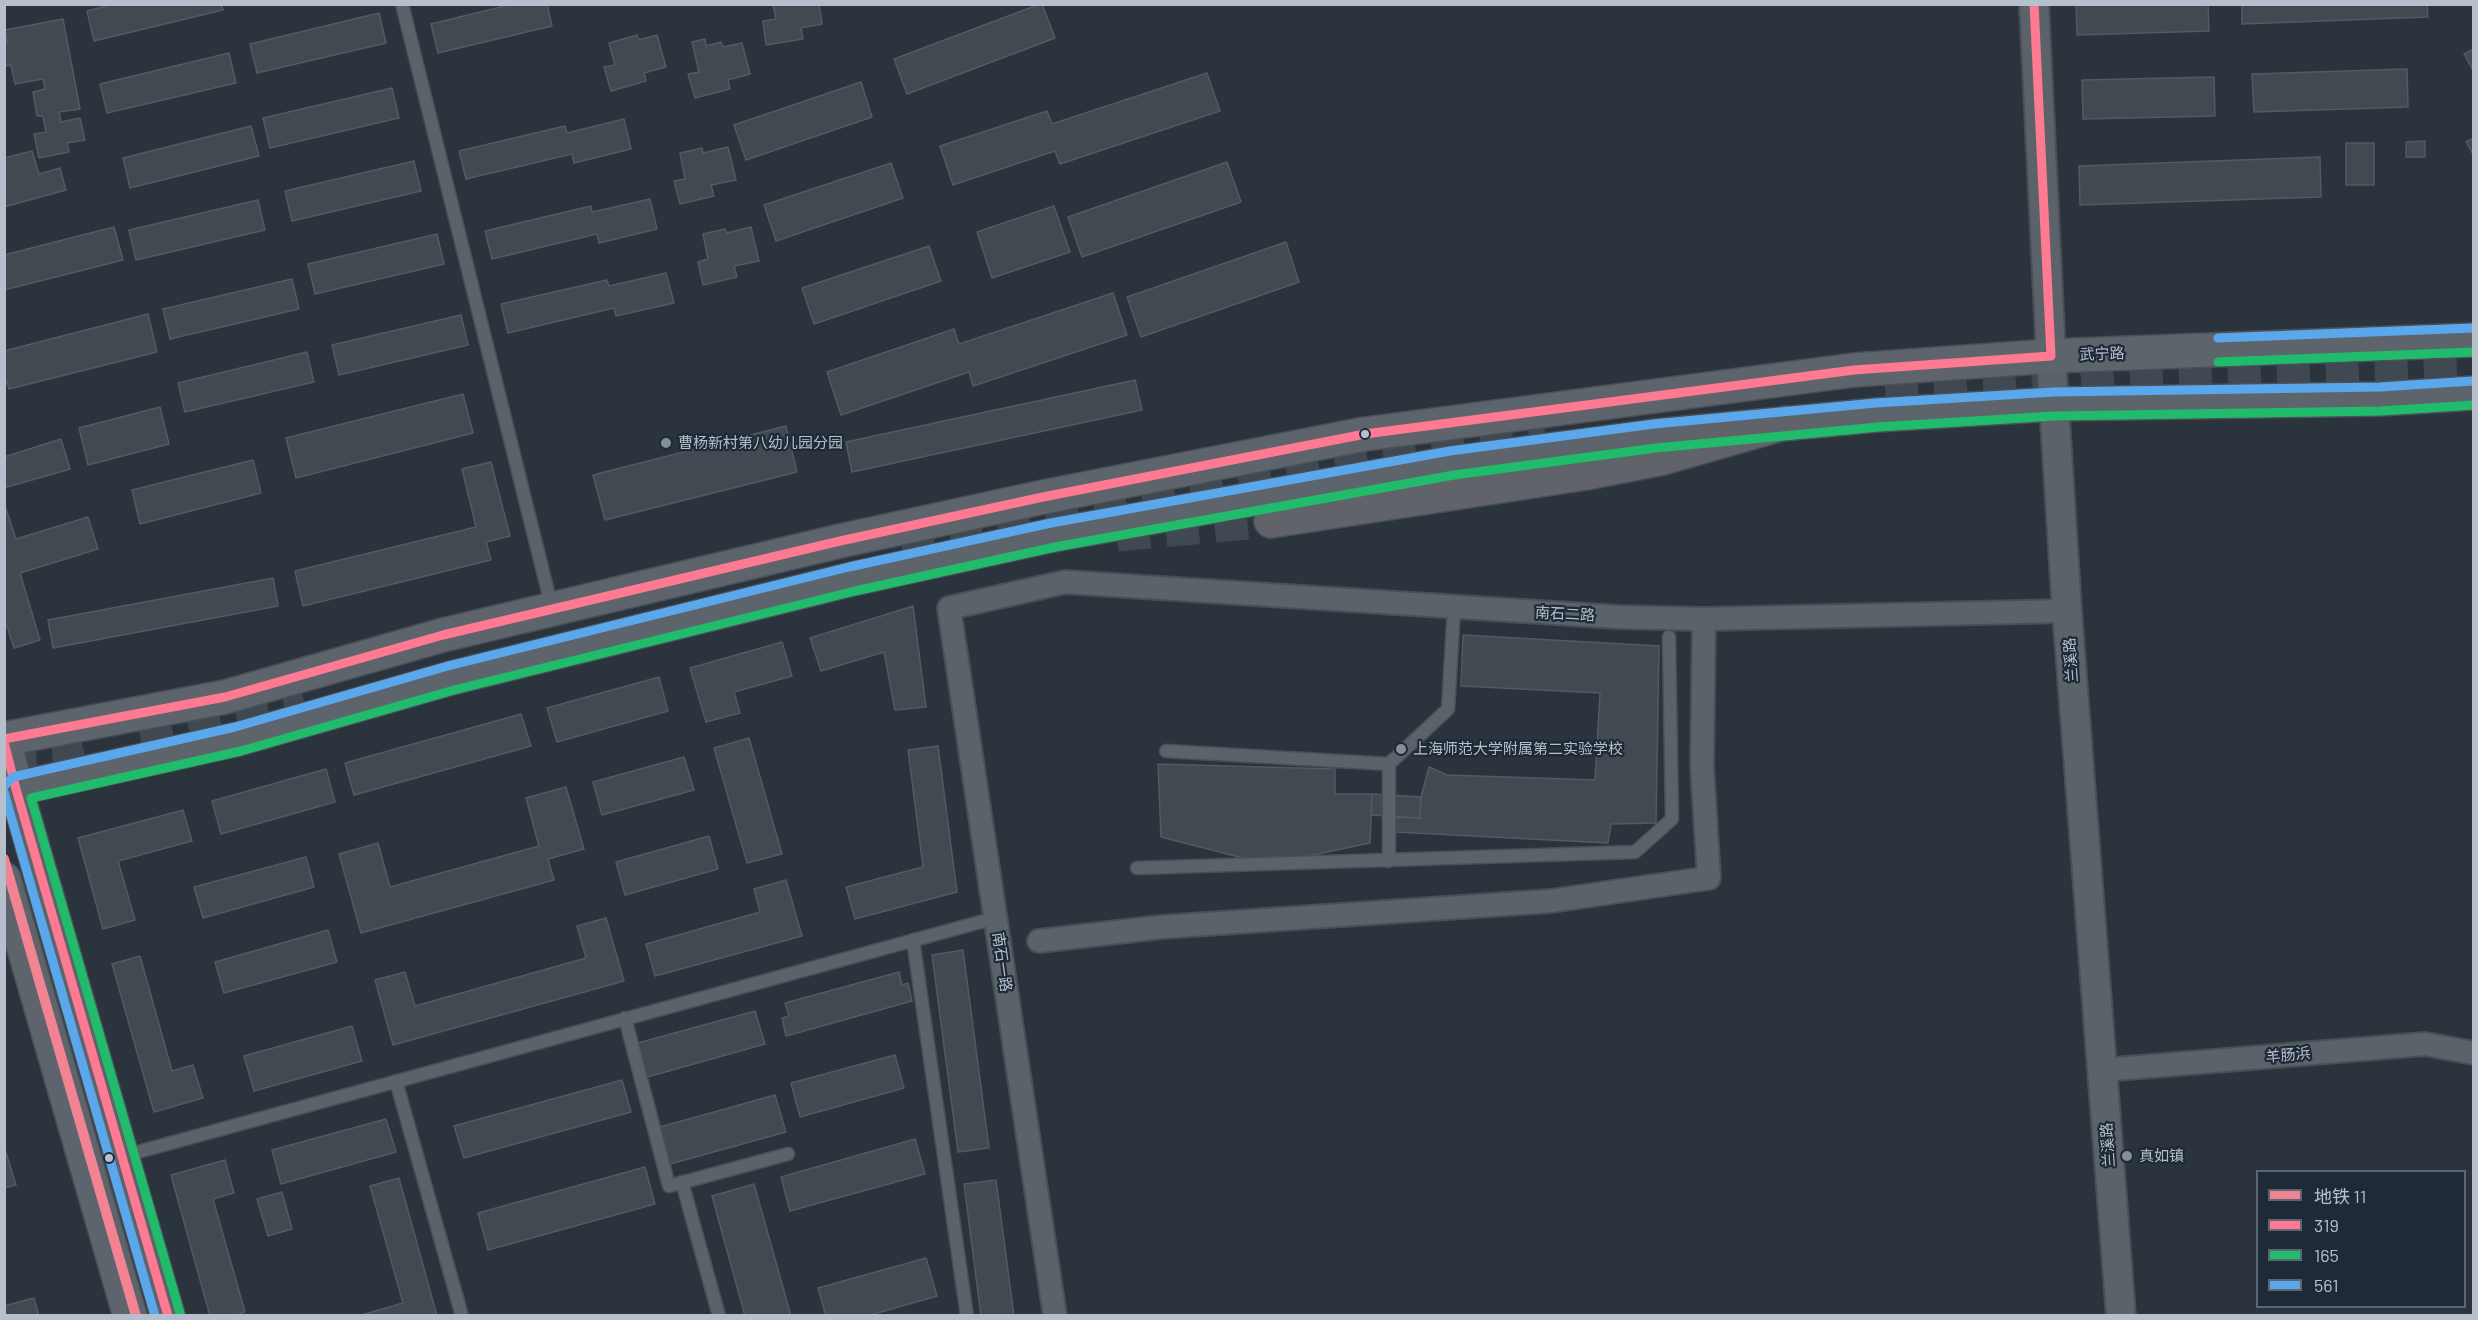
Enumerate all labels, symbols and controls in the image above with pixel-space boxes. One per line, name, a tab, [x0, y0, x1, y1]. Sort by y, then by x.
street label: 武宁路	[2079, 344, 2125, 364]
unlabelled marker	[1359, 428, 1371, 440]
place label: 曹杨新村第八幼儿园分园	[678, 434, 843, 452]
marker: 曹杨新村第八幼儿园分园	[659, 436, 673, 450]
street label: 南石二路	[1535, 603, 1595, 625]
street label: 兰溪路	[2060, 637, 2082, 683]
place label: 上海师范大学附属第二实验学校	[1413, 740, 1623, 758]
marker: 上海师范大学附属第二实验学校	[1394, 742, 1408, 756]
street label: 南石一路	[989, 931, 1015, 993]
street label: 羊肠浜	[2265, 1044, 2311, 1066]
street label: 兰溪路	[2097, 1122, 2119, 1168]
place label: 真如镇	[2139, 1147, 2184, 1165]
marker: 真如镇	[2120, 1149, 2134, 1163]
unlabelled marker	[103, 1152, 115, 1164]
legend	[2256, 1170, 2466, 1308]
text: 地铁 11	[2314, 1185, 2366, 1207]
text: 319	[2314, 1214, 2339, 1236]
text: 165	[2314, 1244, 2339, 1266]
text: 561	[2314, 1274, 2339, 1296]

